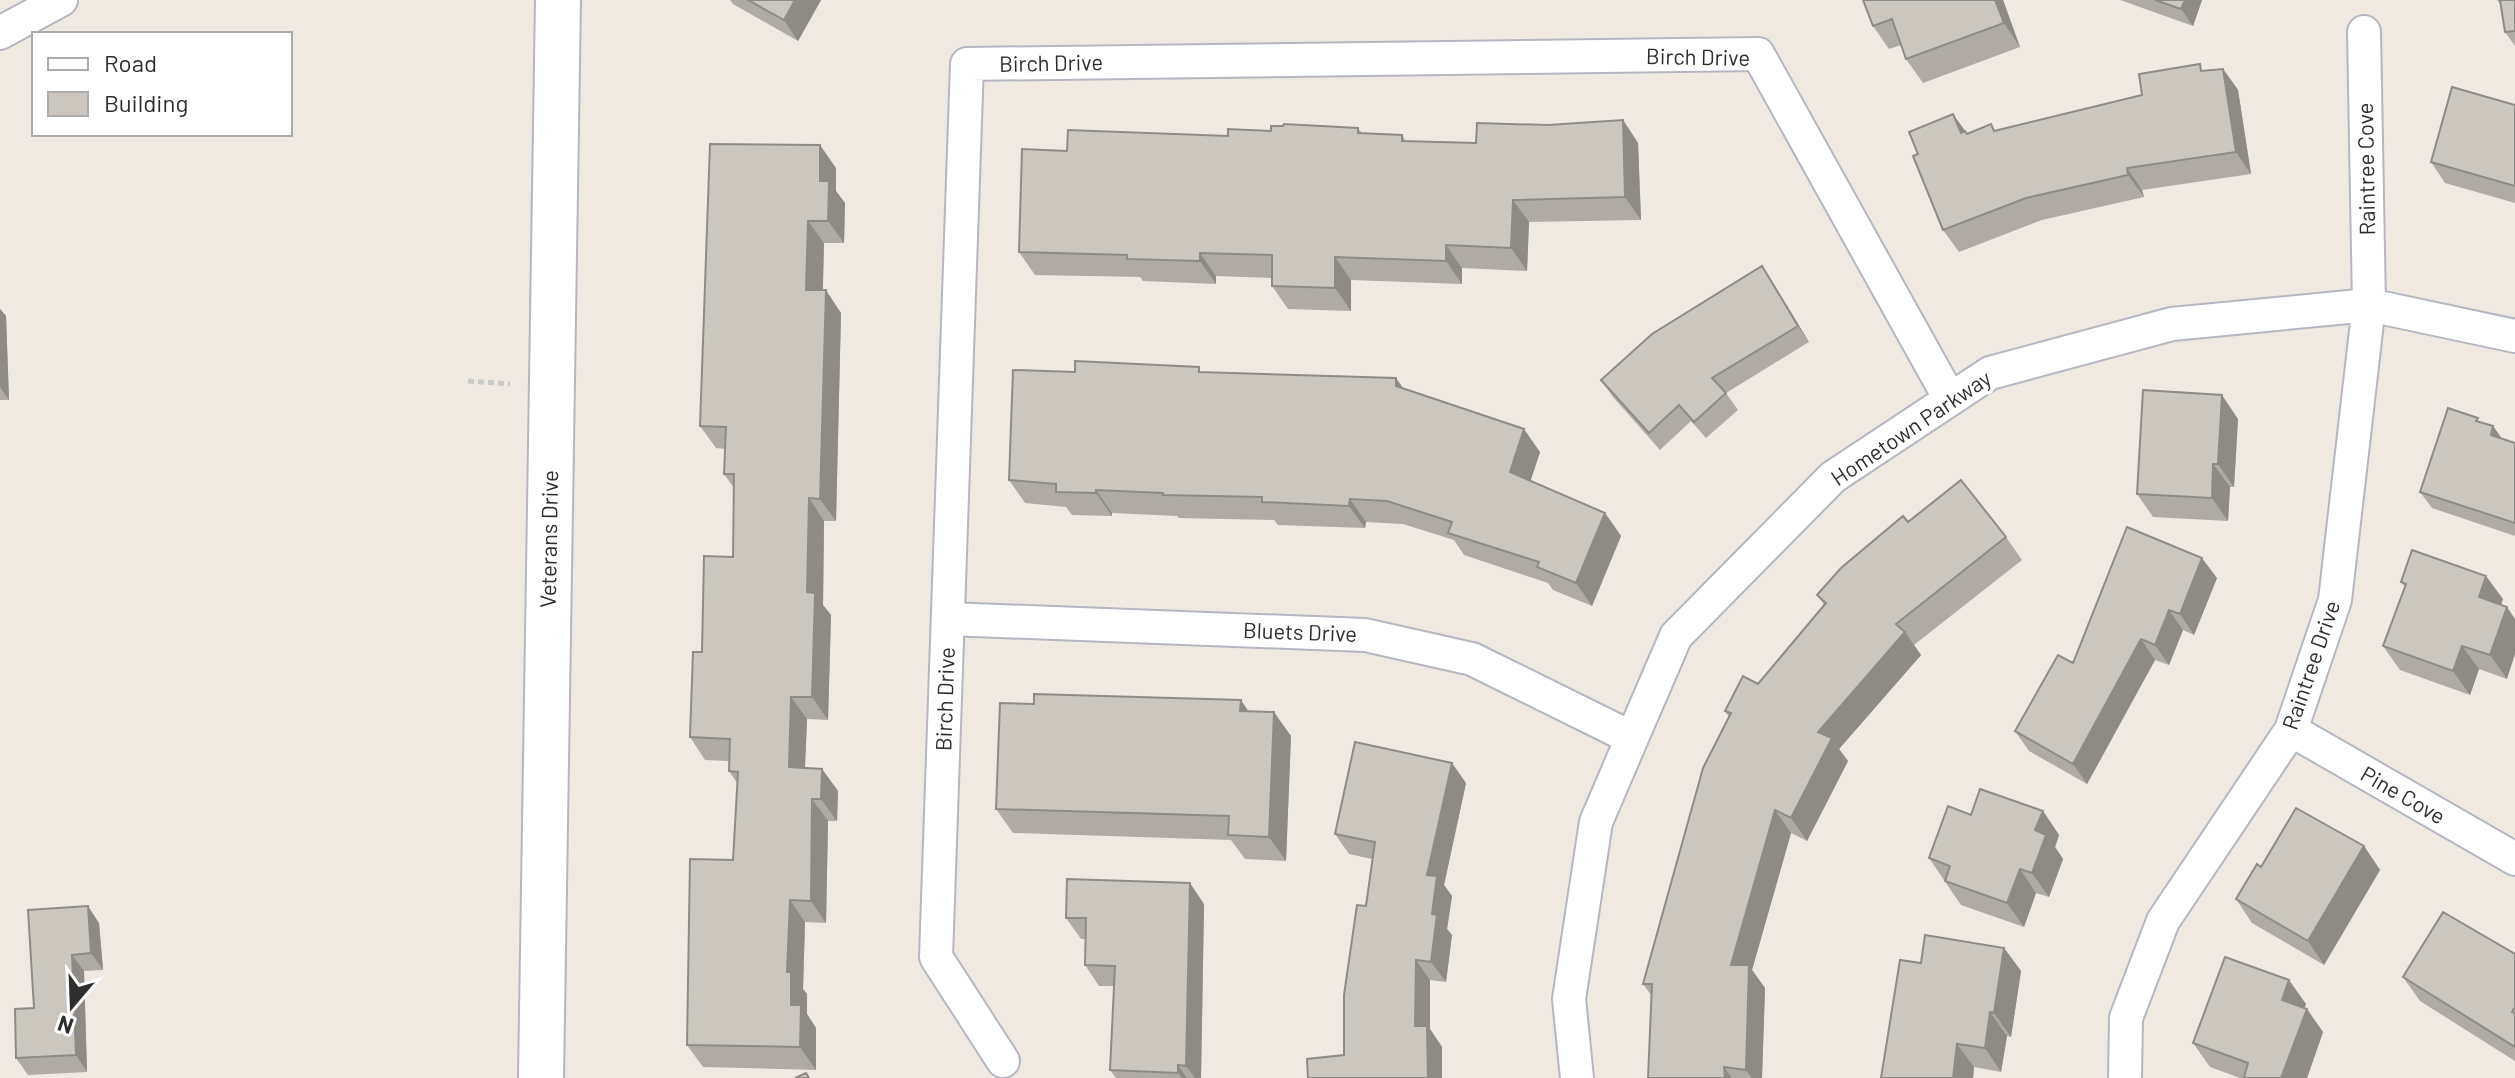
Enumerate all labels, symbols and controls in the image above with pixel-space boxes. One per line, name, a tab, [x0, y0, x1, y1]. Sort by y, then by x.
legend	[32, 32, 292, 136]
street label: Birch Drive	[1646, 42, 1750, 70]
text: Road	[104, 48, 157, 77]
street label: Birch Drive	[999, 48, 1103, 76]
text: Building	[104, 88, 188, 117]
street label: Raintree Cove	[2351, 102, 2379, 236]
street label: Hometown Parkway	[1825, 364, 1995, 490]
street label: Veterans Drive	[534, 470, 562, 608]
street label: Raintree Drive	[2276, 597, 2344, 733]
street label: Bluets Drive	[1242, 616, 1358, 646]
street label: Birch Drive	[929, 647, 959, 751]
street label: Pine Cove	[2357, 760, 2450, 829]
north arrow	[32, 966, 112, 1046]
text: N	[54, 1011, 76, 1041]

